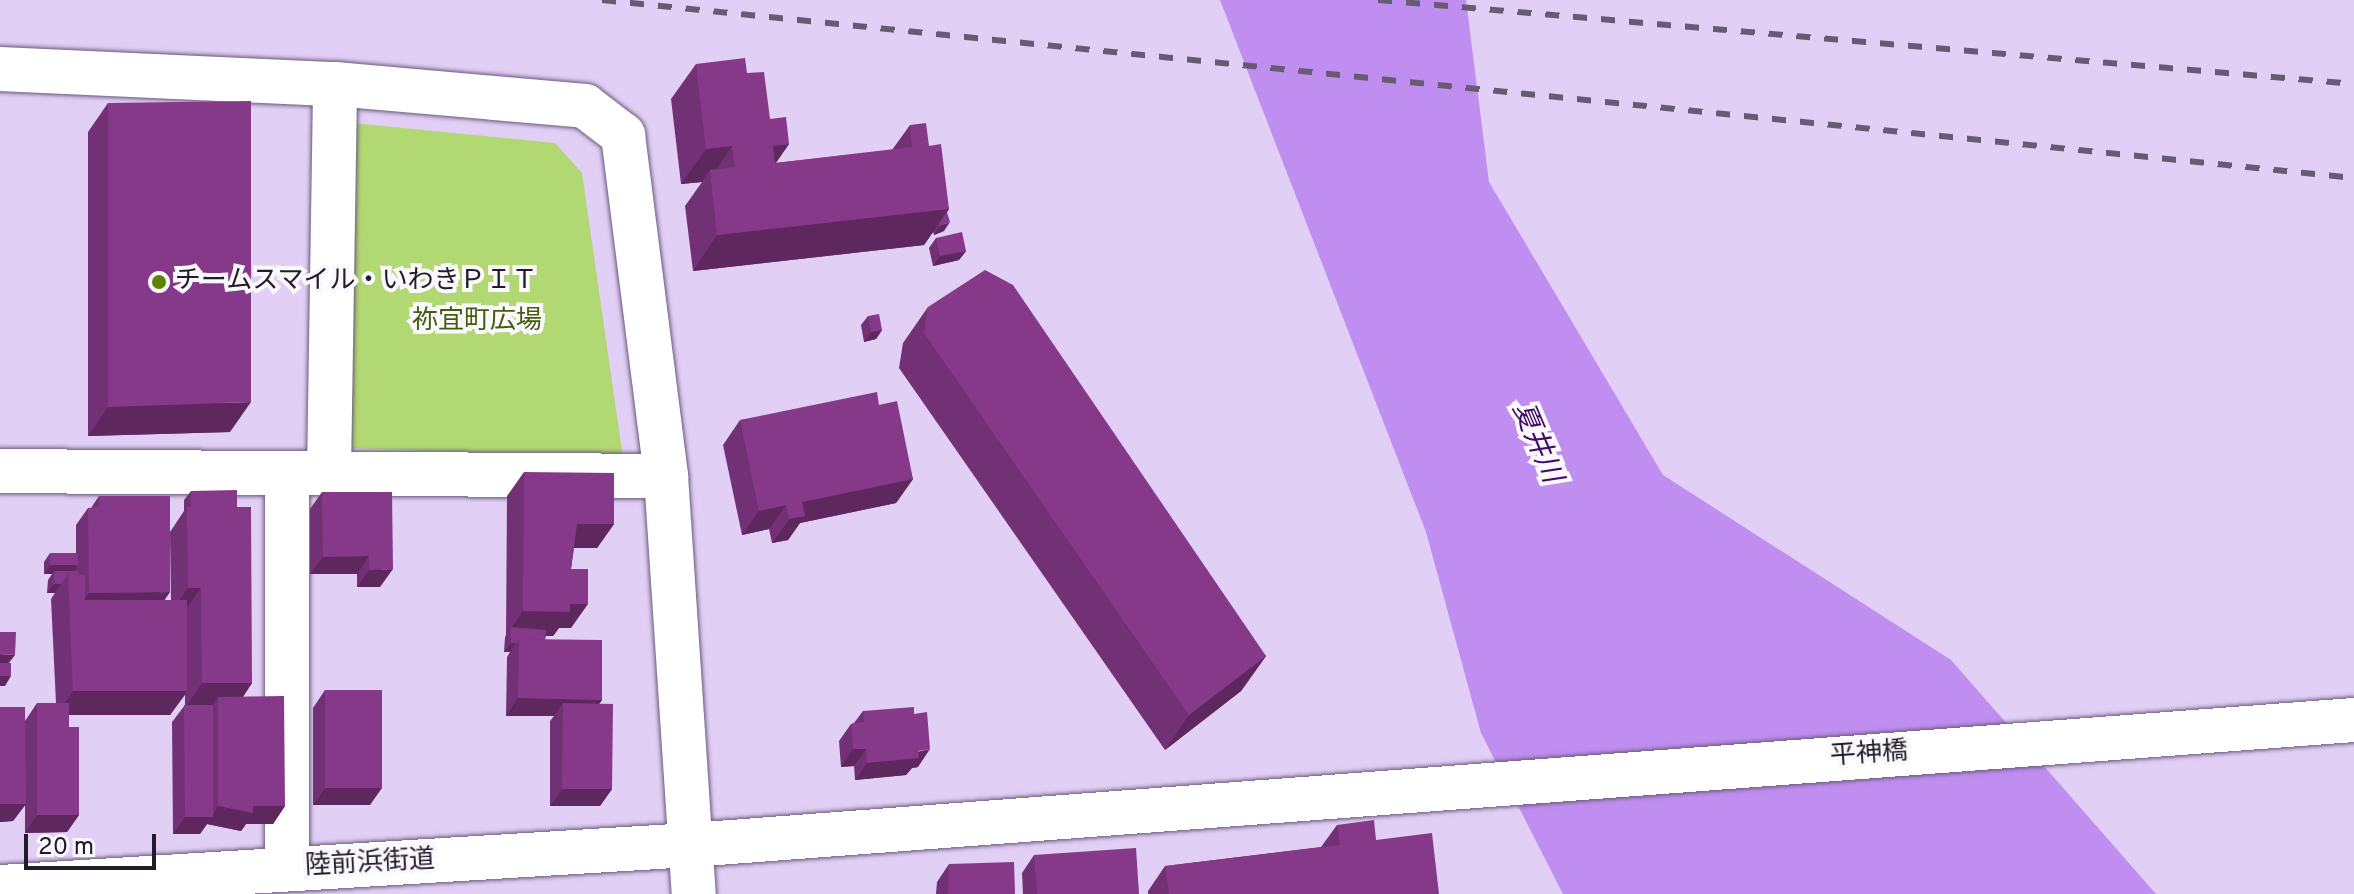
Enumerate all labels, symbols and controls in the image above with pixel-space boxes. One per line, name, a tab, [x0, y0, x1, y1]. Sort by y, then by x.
place label: チームスマイル・いわきＰＩＴ	[175, 266, 539, 298]
marker: チームスマイル・いわきＰＩＴ	[150, 273, 168, 291]
park label: 祢宜町広場	[412, 306, 542, 338]
water label: 夏井川	[1504, 398, 1568, 488]
street label: 平神橋	[1829, 737, 1909, 773]
scale bar	[28, 818, 160, 868]
text: 20 m	[38, 833, 94, 863]
street label: 陸前浜街道	[304, 845, 436, 883]

